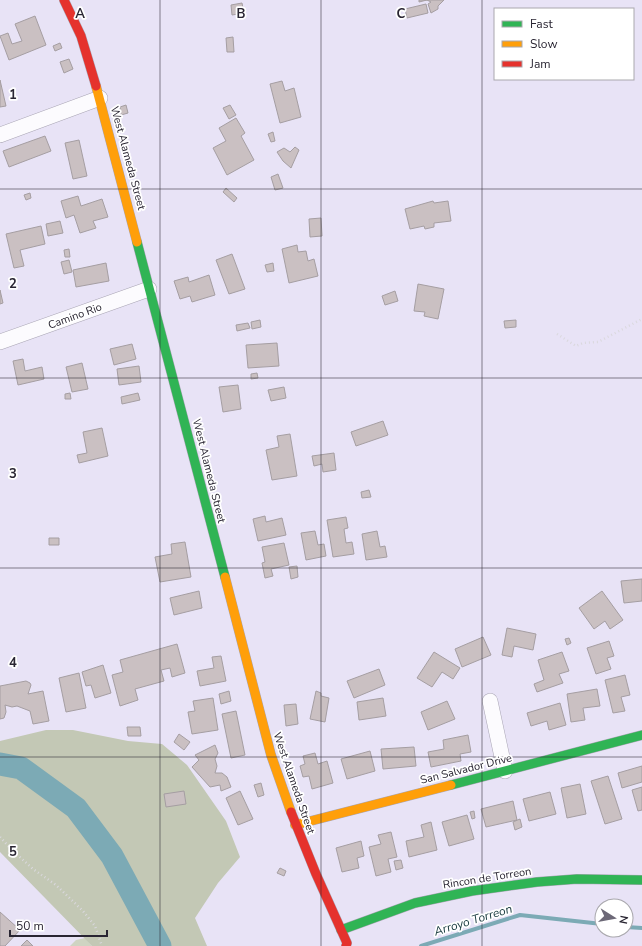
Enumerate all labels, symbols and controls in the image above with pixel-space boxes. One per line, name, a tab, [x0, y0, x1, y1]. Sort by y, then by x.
text: A	[75, 5, 85, 23]
text: B	[237, 5, 246, 23]
text: C	[397, 5, 406, 23]
legend	[494, 8, 634, 80]
text: Fast	[530, 16, 553, 32]
text: Slow	[530, 36, 558, 52]
text: Jam	[529, 56, 551, 72]
text: 1	[9, 86, 17, 104]
street label: West Alameda Street	[107, 105, 149, 212]
text: 2	[9, 275, 17, 293]
street label: Camino Rio	[46, 299, 104, 333]
street label: West Alameda Street	[189, 417, 229, 525]
text: 3	[9, 465, 17, 483]
text: 4	[9, 654, 17, 672]
street label: West Alameda Street	[270, 730, 319, 836]
street label: San Salvador Drive	[418, 750, 514, 788]
text: 5	[9, 843, 17, 861]
street label: Rincon de Torreon	[442, 864, 532, 892]
north arrow	[594, 898, 634, 938]
water label: Arroyo Torreon	[431, 900, 514, 940]
scale bar	[10, 912, 107, 938]
text: N	[615, 914, 631, 925]
text: 50 m	[16, 918, 44, 934]

